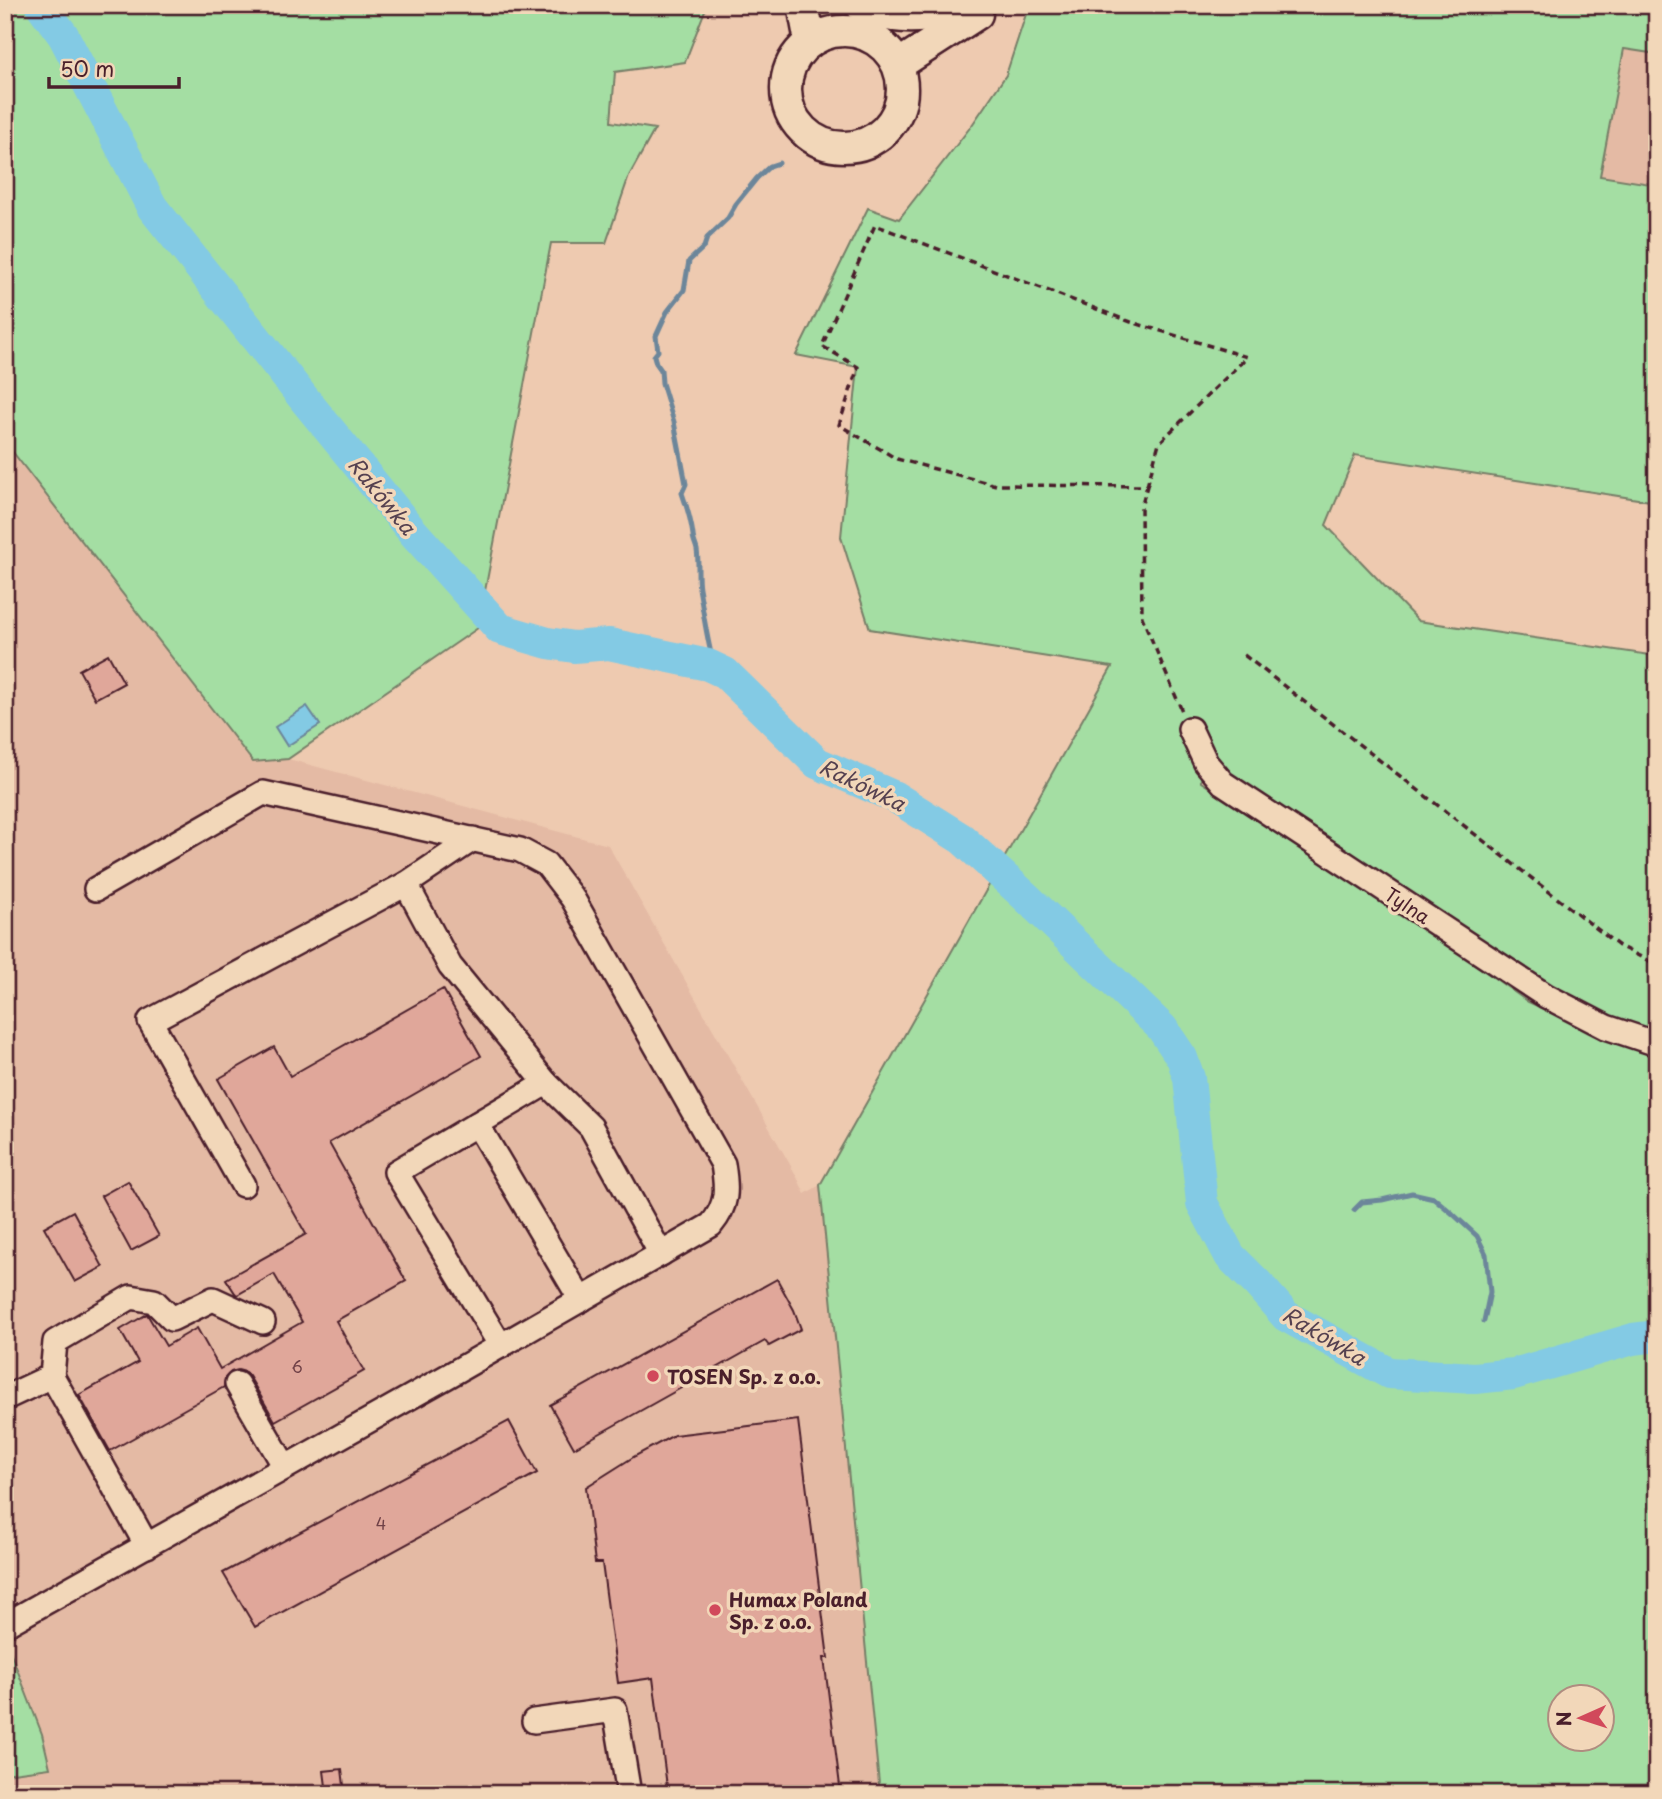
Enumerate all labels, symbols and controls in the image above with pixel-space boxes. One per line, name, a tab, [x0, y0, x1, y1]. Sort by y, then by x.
scale bar	[49, 46, 178, 90]
text: 50 m	[60, 52, 114, 84]
water label: Rakówka	[342, 449, 425, 541]
water label: Rakówka	[815, 749, 912, 819]
street label: Tylna	[1380, 880, 1436, 930]
water label: Rakówka	[1277, 1298, 1373, 1373]
house number: 6	[291, 1354, 303, 1378]
place label: TOSEN Sp. z o.o.	[667, 1362, 821, 1390]
marker: TOSEN Sp. z o.o.	[645, 1368, 661, 1384]
house number: 4	[376, 1511, 386, 1535]
place label: Humax Poland Sp. z o.o.	[729, 1585, 868, 1635]
marker: Humax Poland Sp. z o.o.	[707, 1602, 723, 1618]
north arrow	[1546, 1684, 1616, 1754]
text: N	[1549, 1711, 1577, 1727]

